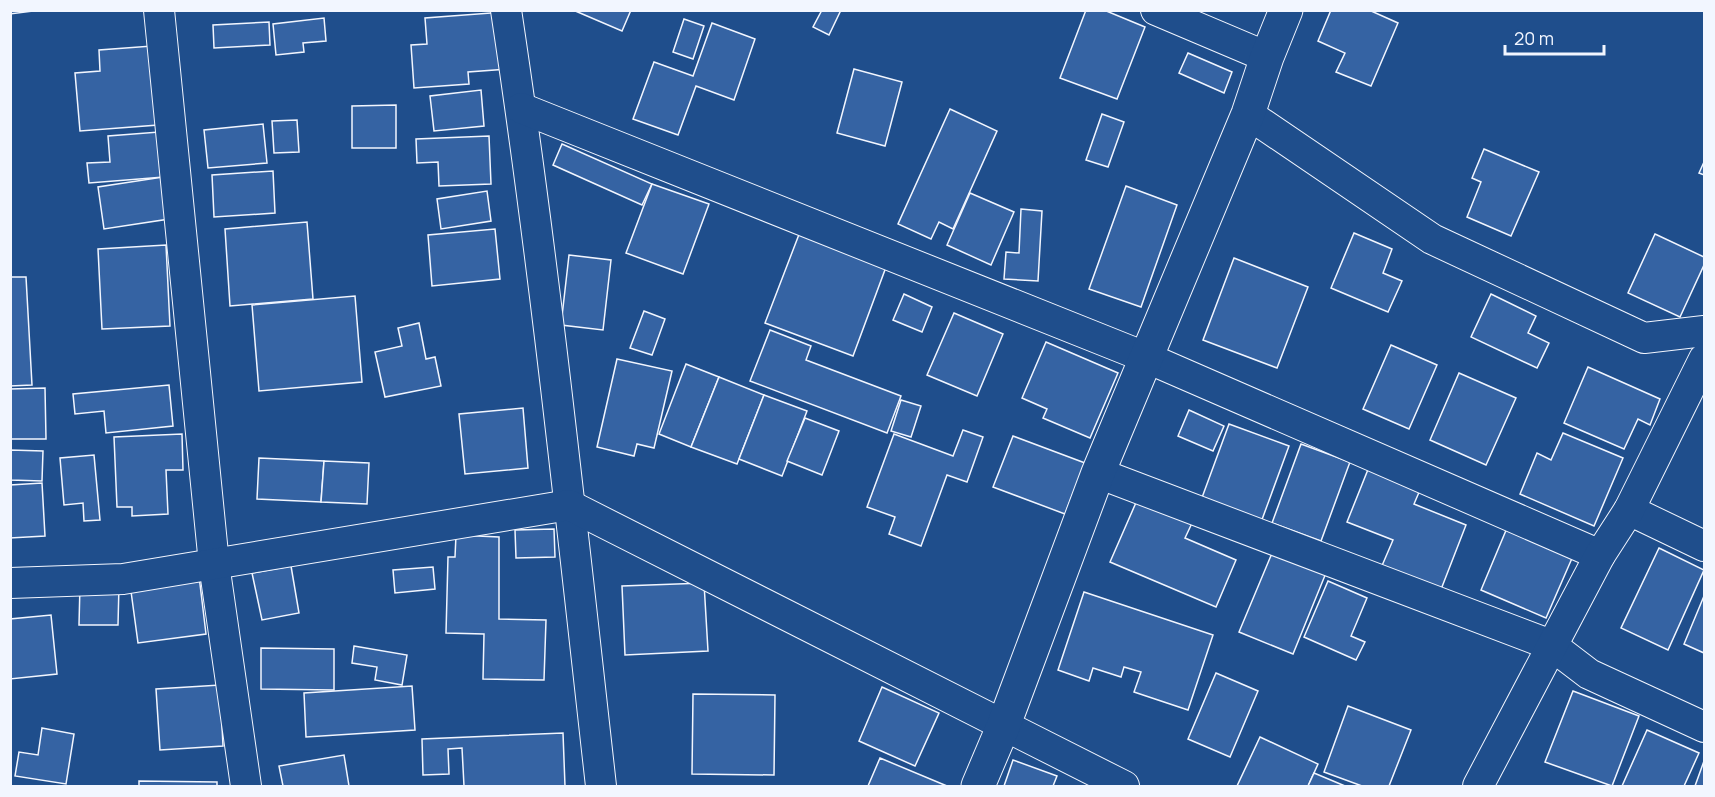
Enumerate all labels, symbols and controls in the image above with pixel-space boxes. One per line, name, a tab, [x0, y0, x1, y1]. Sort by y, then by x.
scale bar	[1505, 18, 1604, 56]
text: 20 m	[1514, 26, 1554, 50]

